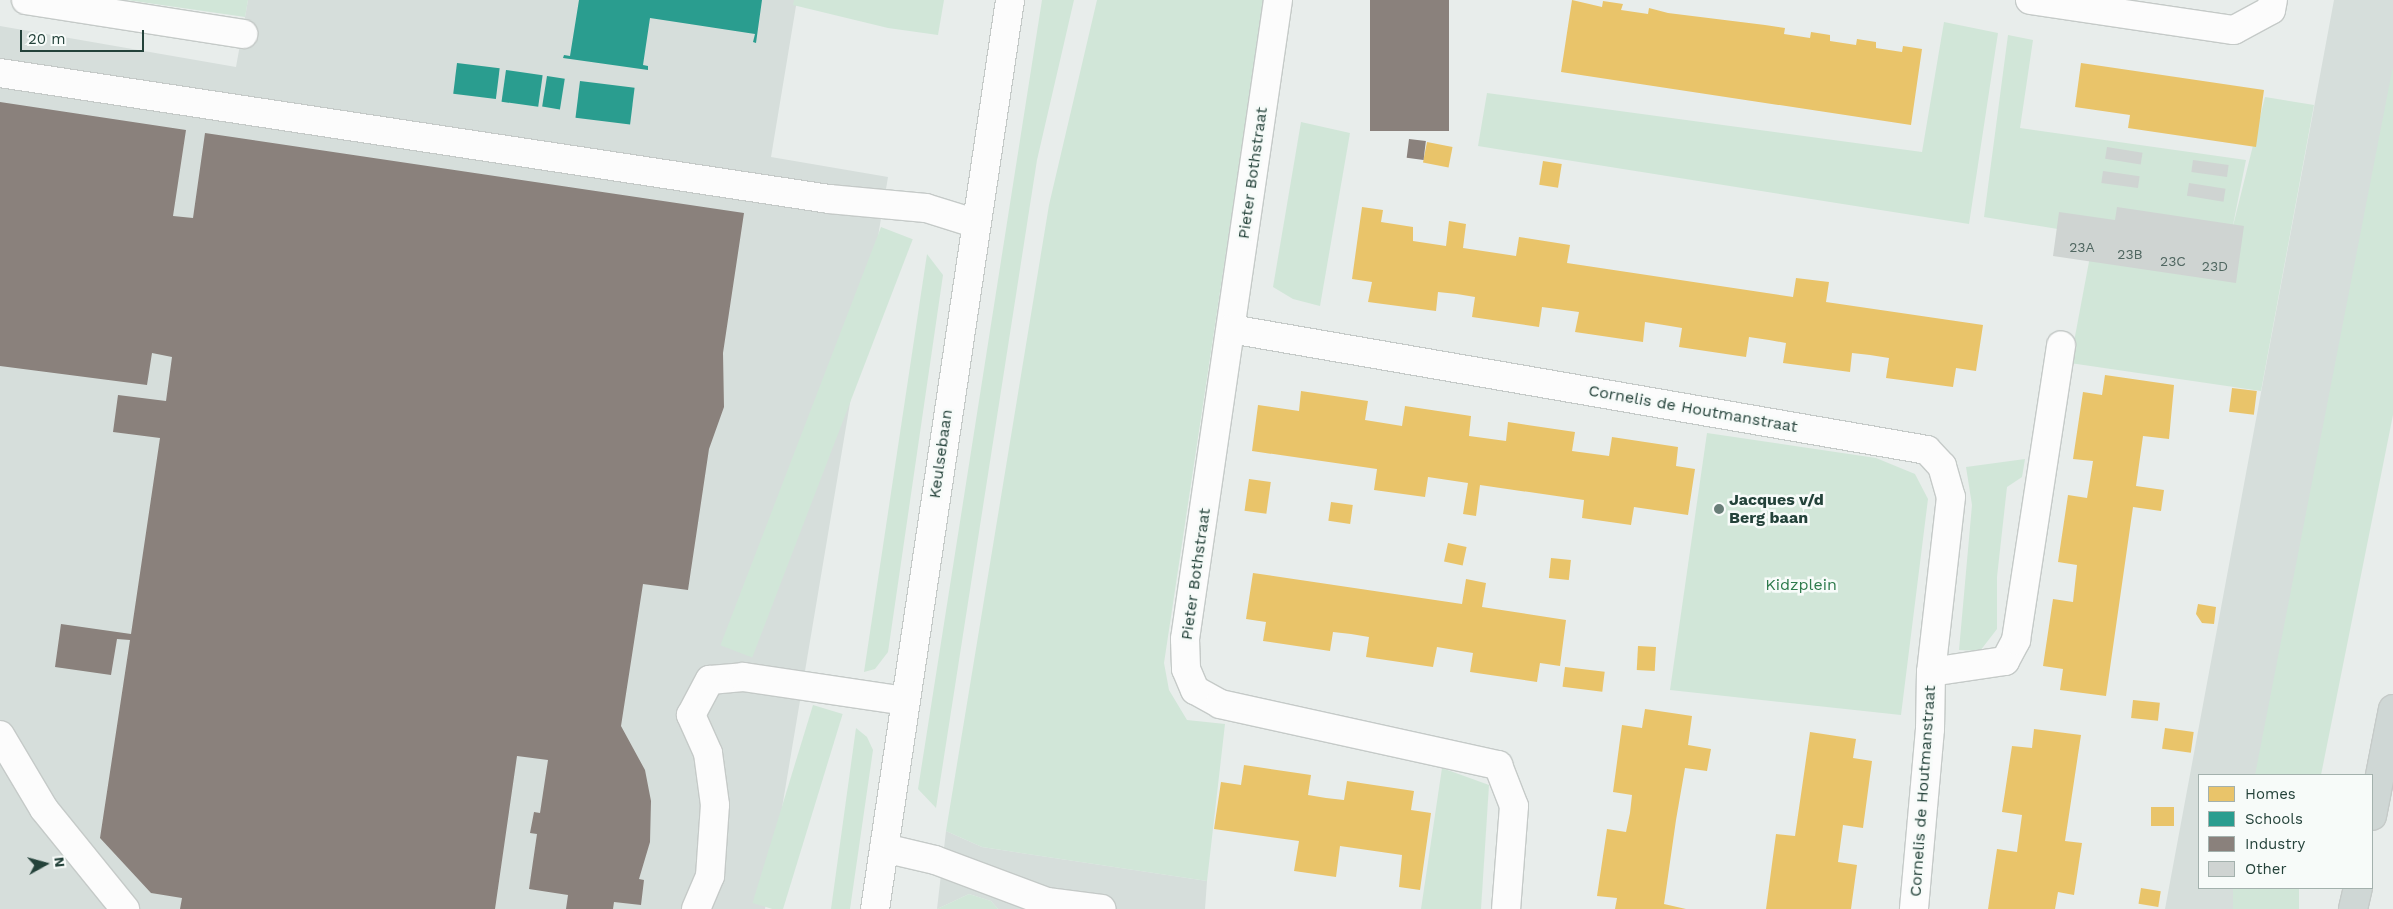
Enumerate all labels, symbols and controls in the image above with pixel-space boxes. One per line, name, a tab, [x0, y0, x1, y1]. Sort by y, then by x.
scale bar	[22, 20, 146, 52]
text: 20 m	[28, 30, 66, 48]
street label: Pieter Bothstraat	[1234, 106, 1272, 240]
house number: 23A	[2069, 239, 2095, 255]
house number: 23B	[2117, 246, 2143, 262]
house number: 23C	[2160, 253, 2186, 269]
house number: 23D	[2202, 258, 2228, 274]
street label: Cornelis de Houtmanstraat	[1587, 381, 1799, 437]
street label: Keulsebaan	[925, 408, 957, 500]
place label: Jacques v/d Berg baan	[1729, 490, 1824, 528]
marker: Jacques v/d Berg baan	[1713, 503, 1725, 515]
street label: Pieter Bothstraat	[1177, 507, 1215, 641]
park label: Kidzplein	[1765, 575, 1837, 595]
street label: Cornelis de Houtmanstraat	[1906, 685, 1940, 897]
legend	[2198, 774, 2373, 889]
text: Homes	[2245, 785, 2296, 803]
text: Schools	[2245, 810, 2303, 828]
text: Industry	[2245, 835, 2305, 853]
north arrow	[20, 839, 70, 889]
text: N	[51, 856, 68, 868]
text: Other	[2245, 860, 2287, 878]

